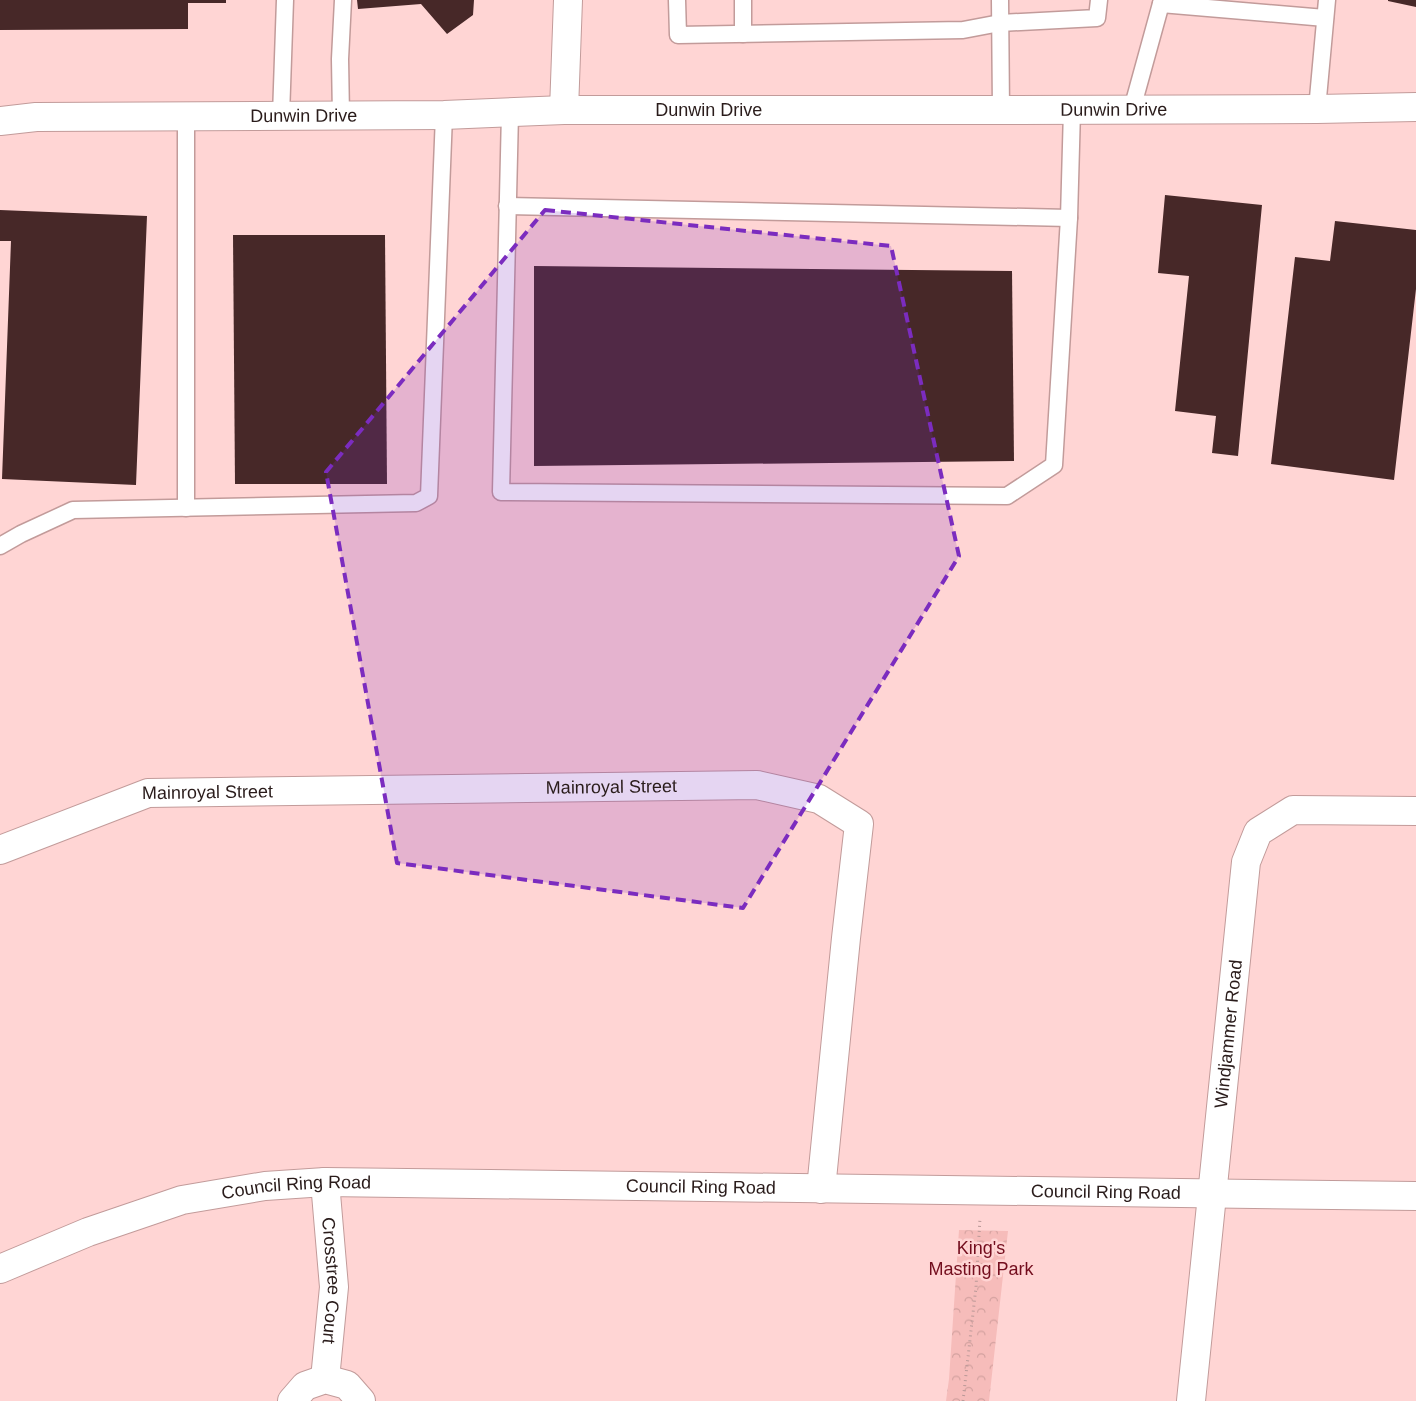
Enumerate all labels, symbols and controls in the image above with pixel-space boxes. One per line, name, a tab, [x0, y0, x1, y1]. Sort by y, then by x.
street label: Dunwin Drive	[1060, 99, 1167, 120]
street label: Dunwin Drive	[655, 100, 762, 120]
street label: Dunwin Drive	[250, 105, 357, 126]
street label: Mainroyal Street	[546, 776, 677, 798]
street label: Mainroyal Street	[142, 781, 273, 803]
street label: Windjammer Road	[1211, 959, 1246, 1109]
street label: Council Ring Road	[220, 1172, 371, 1203]
street label: Council Ring Road	[626, 1176, 776, 1198]
street label: Council Ring Road	[1031, 1181, 1181, 1203]
street label: Crosstree Court	[318, 1216, 344, 1345]
park label: King's Masting Park	[928, 1238, 1035, 1279]

